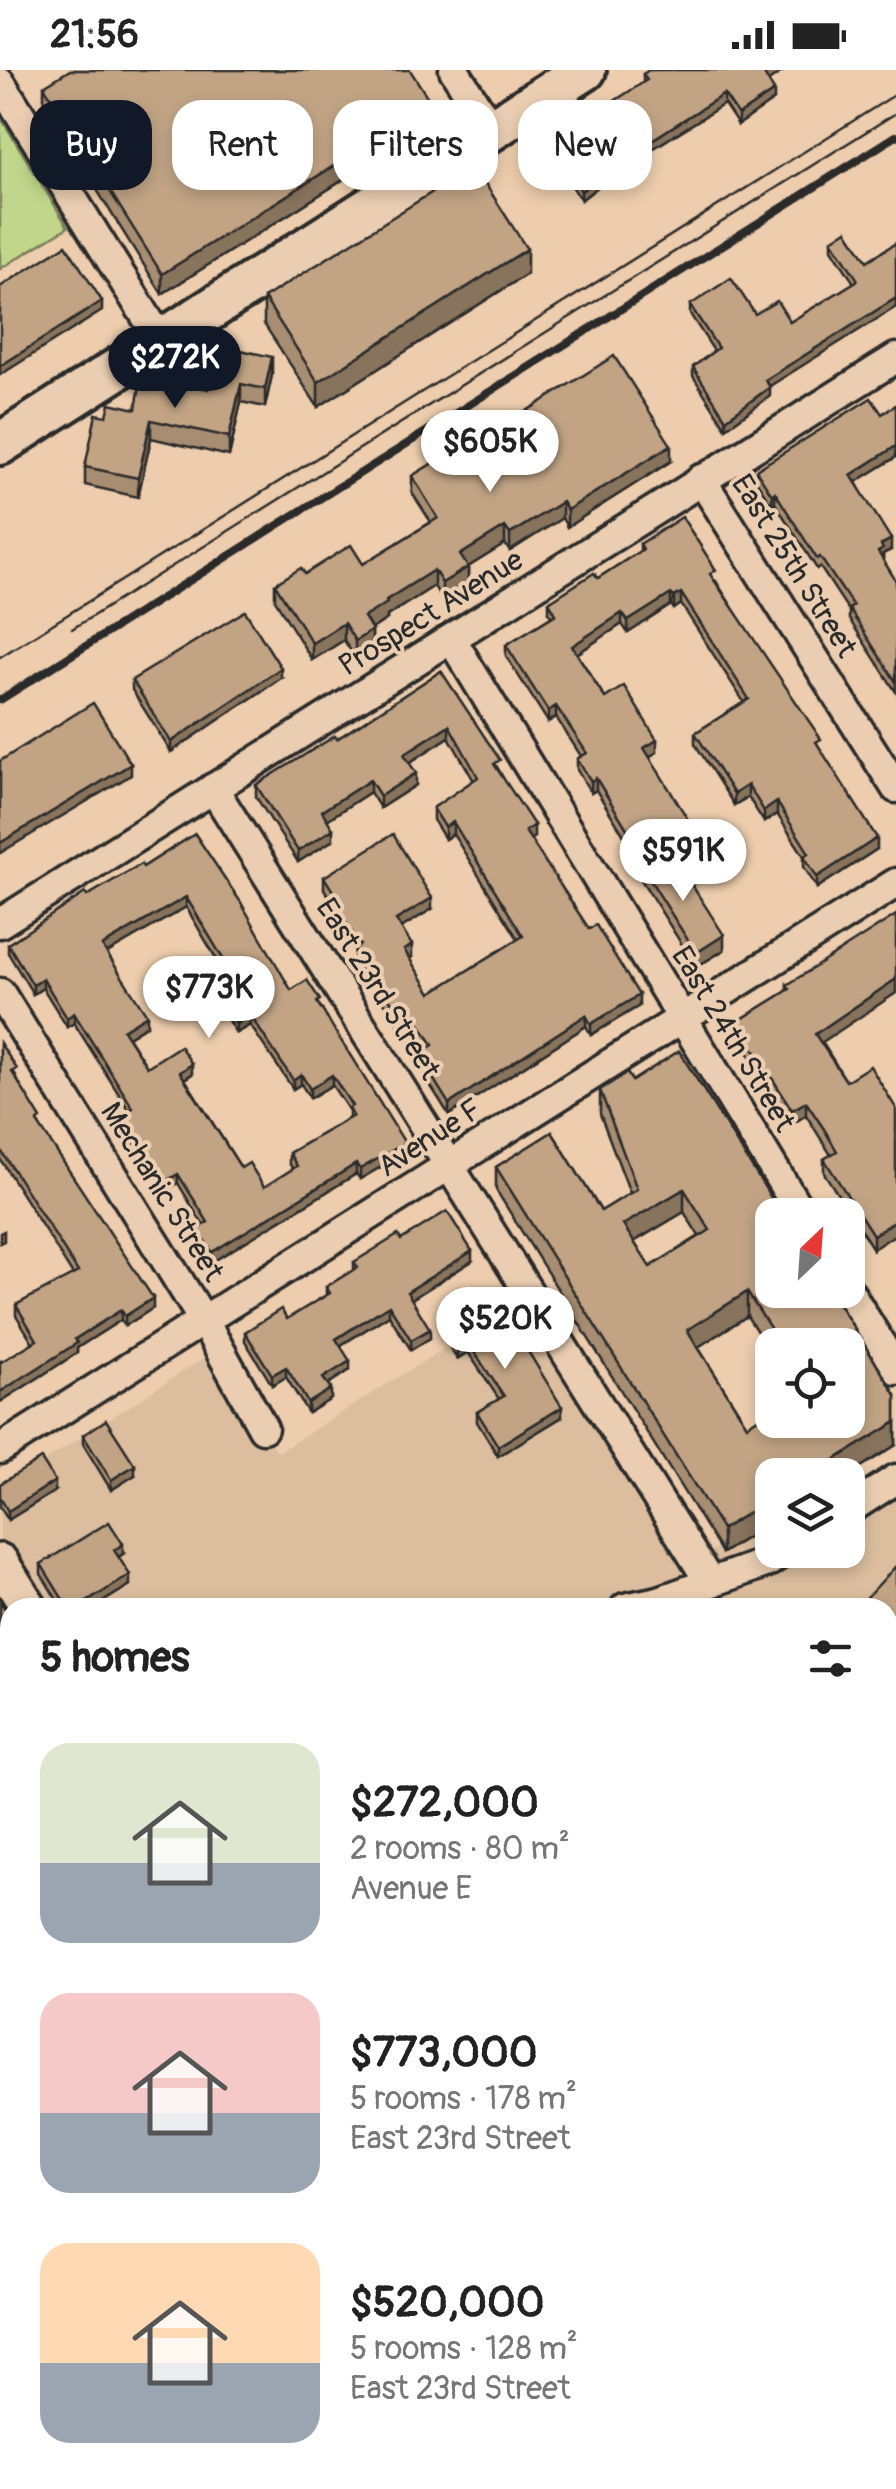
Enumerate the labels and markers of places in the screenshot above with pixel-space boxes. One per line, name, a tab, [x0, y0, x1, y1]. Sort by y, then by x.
pin: $272K	[105, 326, 245, 411]
pin: $605K	[420, 410, 560, 495]
pin: $591K	[613, 819, 753, 904]
pin: $773K	[139, 956, 279, 1041]
pin: $520K	[435, 1287, 575, 1372]

